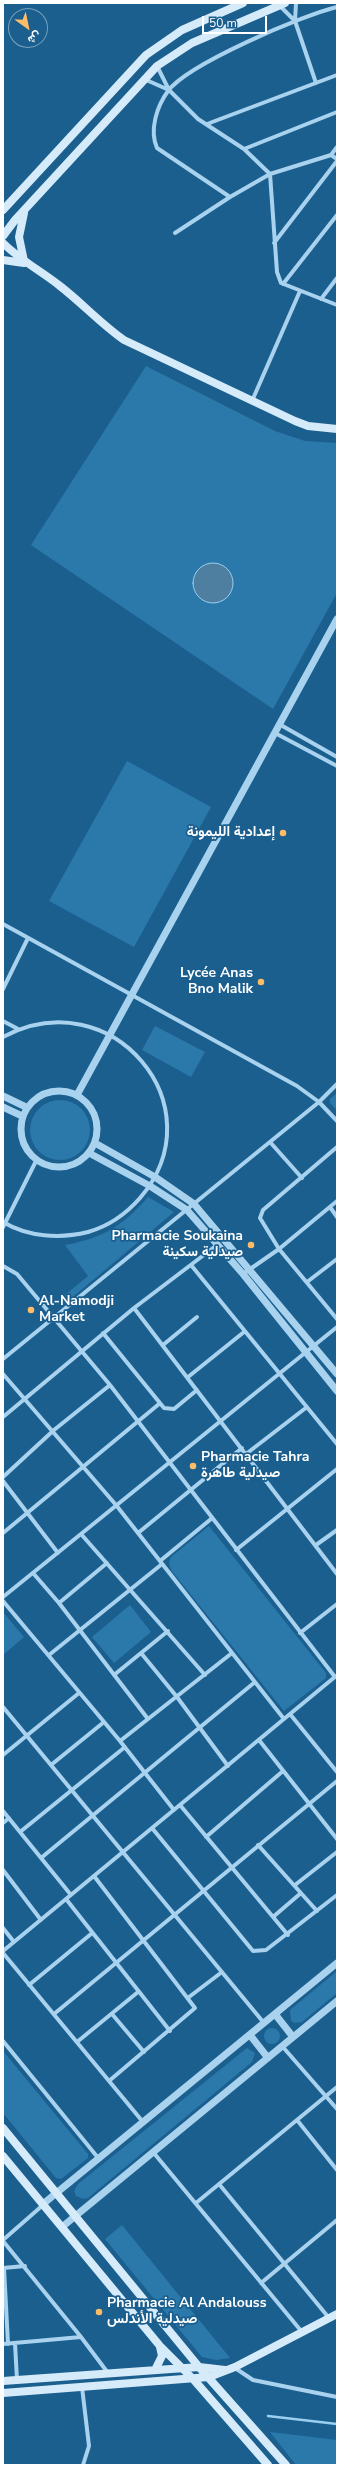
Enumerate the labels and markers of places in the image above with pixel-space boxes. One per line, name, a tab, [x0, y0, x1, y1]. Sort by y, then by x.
place label: إعدادية الليمونة	[187, 825, 275, 841]
marker: إعدادية الليمونة	[278, 828, 288, 838]
place label: Lycée Anas Bno Malik	[180, 966, 253, 998]
marker: Lycée Anas Bno Malik	[256, 977, 266, 987]
place label: Pharmacie Soukaina صيدلية سكينة	[112, 1229, 243, 1262]
marker: Pharmacie Soukaina صيدلية سكينة	[246, 1240, 256, 1250]
place label: Al-Namodji Market	[39, 1294, 114, 1326]
marker: Al-Namodji Market	[26, 1305, 36, 1315]
place label: Pharmacie Tahra صيدلية طاهرة	[201, 1450, 309, 1482]
marker: Pharmacie Tahra صيدلية طاهرة	[188, 1461, 198, 1471]
place label: Pharmacie Al Andalouss صيدلية الأندلس	[107, 2296, 267, 2328]
marker: Pharmacie Al Andalouss صيدلية الأندلس	[94, 2307, 104, 2317]

